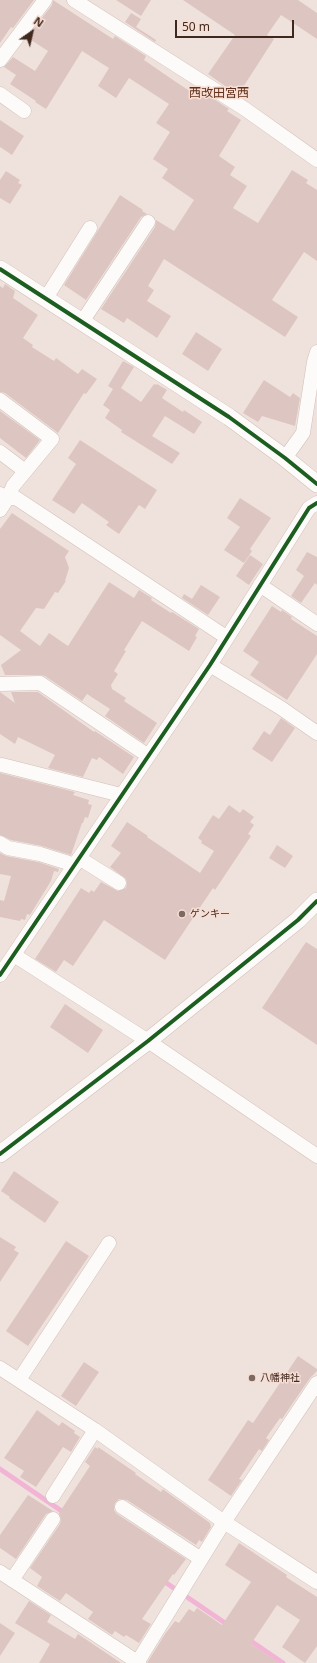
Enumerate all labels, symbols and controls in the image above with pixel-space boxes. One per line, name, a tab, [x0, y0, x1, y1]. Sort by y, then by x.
north arrow	[12, 12, 52, 52]
scale bar	[177, 12, 296, 38]
text: N	[31, 13, 47, 30]
text: 50 m	[182, 18, 210, 35]
district label: 西改田宮西	[189, 87, 249, 101]
place label: ゲンキー	[190, 908, 230, 920]
marker: ゲンキー	[177, 909, 187, 919]
place label: 八幡神社	[260, 1372, 300, 1384]
marker: 八幡神社	[247, 1373, 257, 1383]

